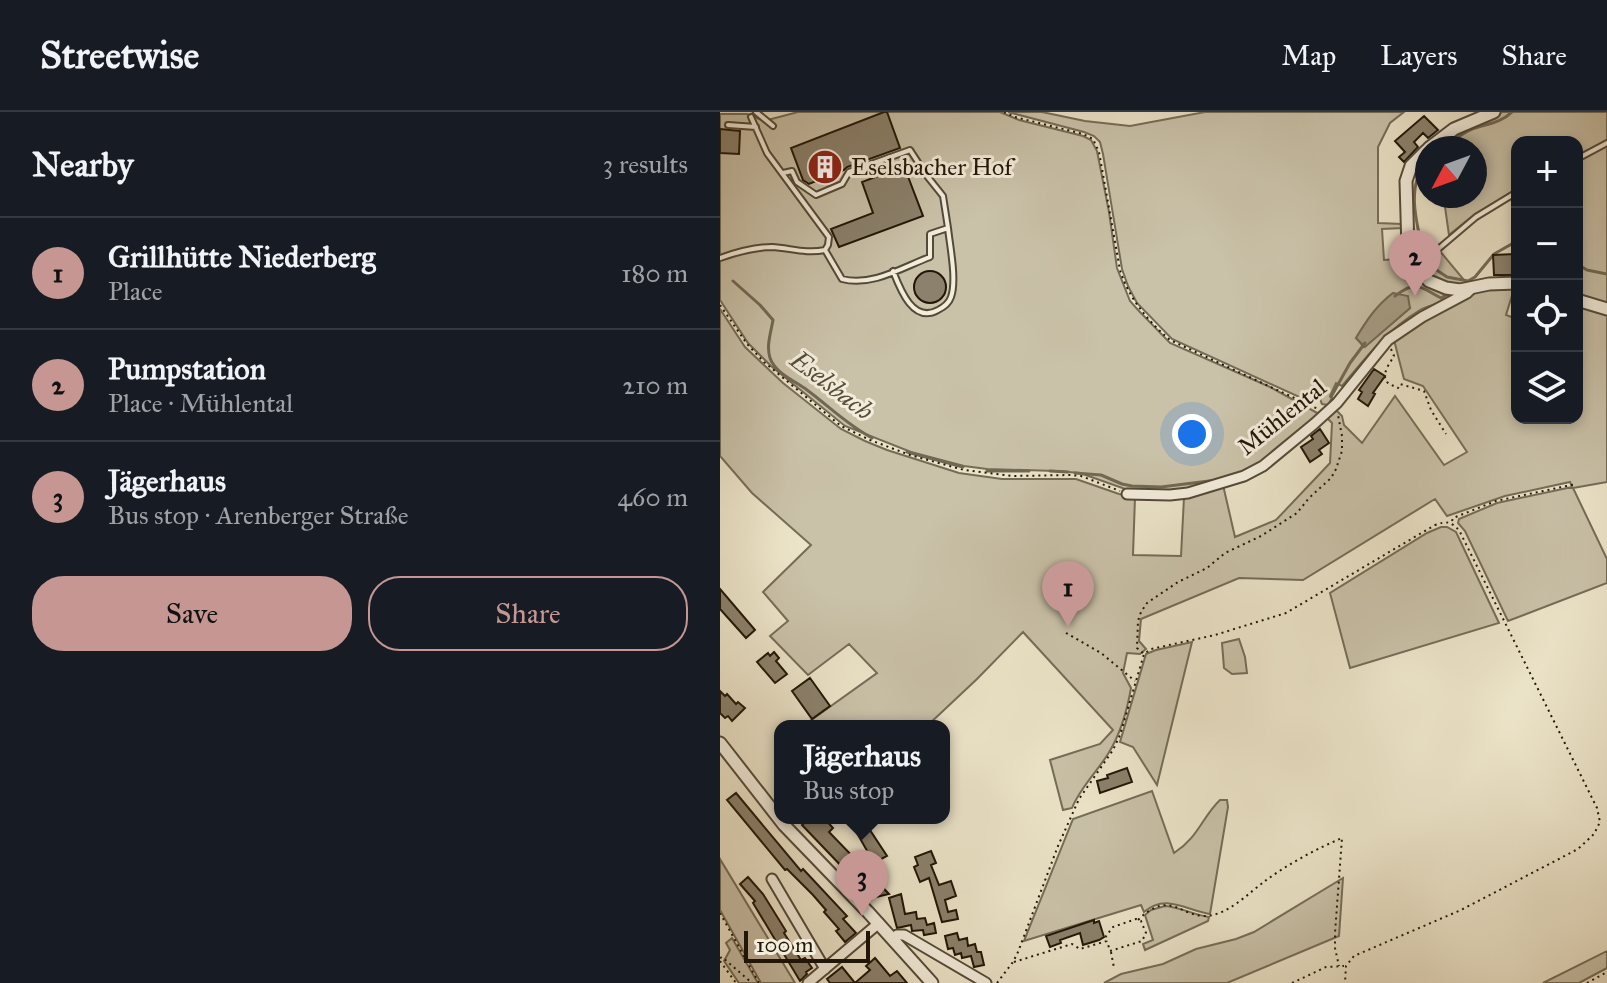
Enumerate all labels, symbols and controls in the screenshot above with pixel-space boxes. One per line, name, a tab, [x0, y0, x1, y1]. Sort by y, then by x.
text: Streetwise	[40, 32, 199, 78]
text: Map	[1281, 38, 1336, 73]
text: Layers	[1380, 38, 1458, 73]
text: Share	[1502, 38, 1567, 73]
north arrow	[1415, 136, 1487, 208]
map controls	[1511, 136, 1583, 424]
button: +	[1511, 136, 1583, 208]
text: Nearby	[32, 144, 134, 185]
text: 3 results	[603, 148, 688, 180]
building icon: Eselsbacher Hof	[806, 148, 844, 186]
place label: Eselsbacher Hof	[851, 152, 1016, 182]
button: −	[1511, 208, 1583, 280]
pin: 2	[1389, 230, 1441, 296]
text: Grillhütte Niederberg	[108, 239, 375, 275]
text: 1	[53, 257, 63, 289]
text: 180 m	[621, 257, 688, 289]
text: Place	[108, 275, 163, 307]
button: locate	[1511, 280, 1583, 352]
water label: Eselsbach	[783, 343, 880, 427]
text: Pumpstation	[108, 351, 266, 387]
button: layers	[1511, 352, 1583, 424]
text: 2	[52, 369, 64, 401]
text: 210 m	[622, 369, 688, 401]
street label: Mühlental	[1232, 372, 1333, 462]
text: Place · Mühlental	[108, 387, 293, 419]
your location	[1172, 414, 1212, 454]
text: Jägerhaus	[108, 463, 226, 499]
text: 3	[53, 481, 63, 513]
text: 460 m	[618, 481, 688, 513]
text: Bus stop · Arenberger Straße	[108, 499, 409, 531]
pin: 1	[1042, 561, 1094, 627]
button: Save	[32, 576, 352, 651]
button: Share	[368, 576, 688, 651]
popup	[774, 720, 950, 824]
text: Jägerhaus	[803, 738, 921, 774]
text: Bus stop	[803, 774, 894, 806]
pin: 3	[836, 850, 888, 916]
scale bar	[744, 927, 870, 963]
text: 100 m	[756, 931, 813, 958]

